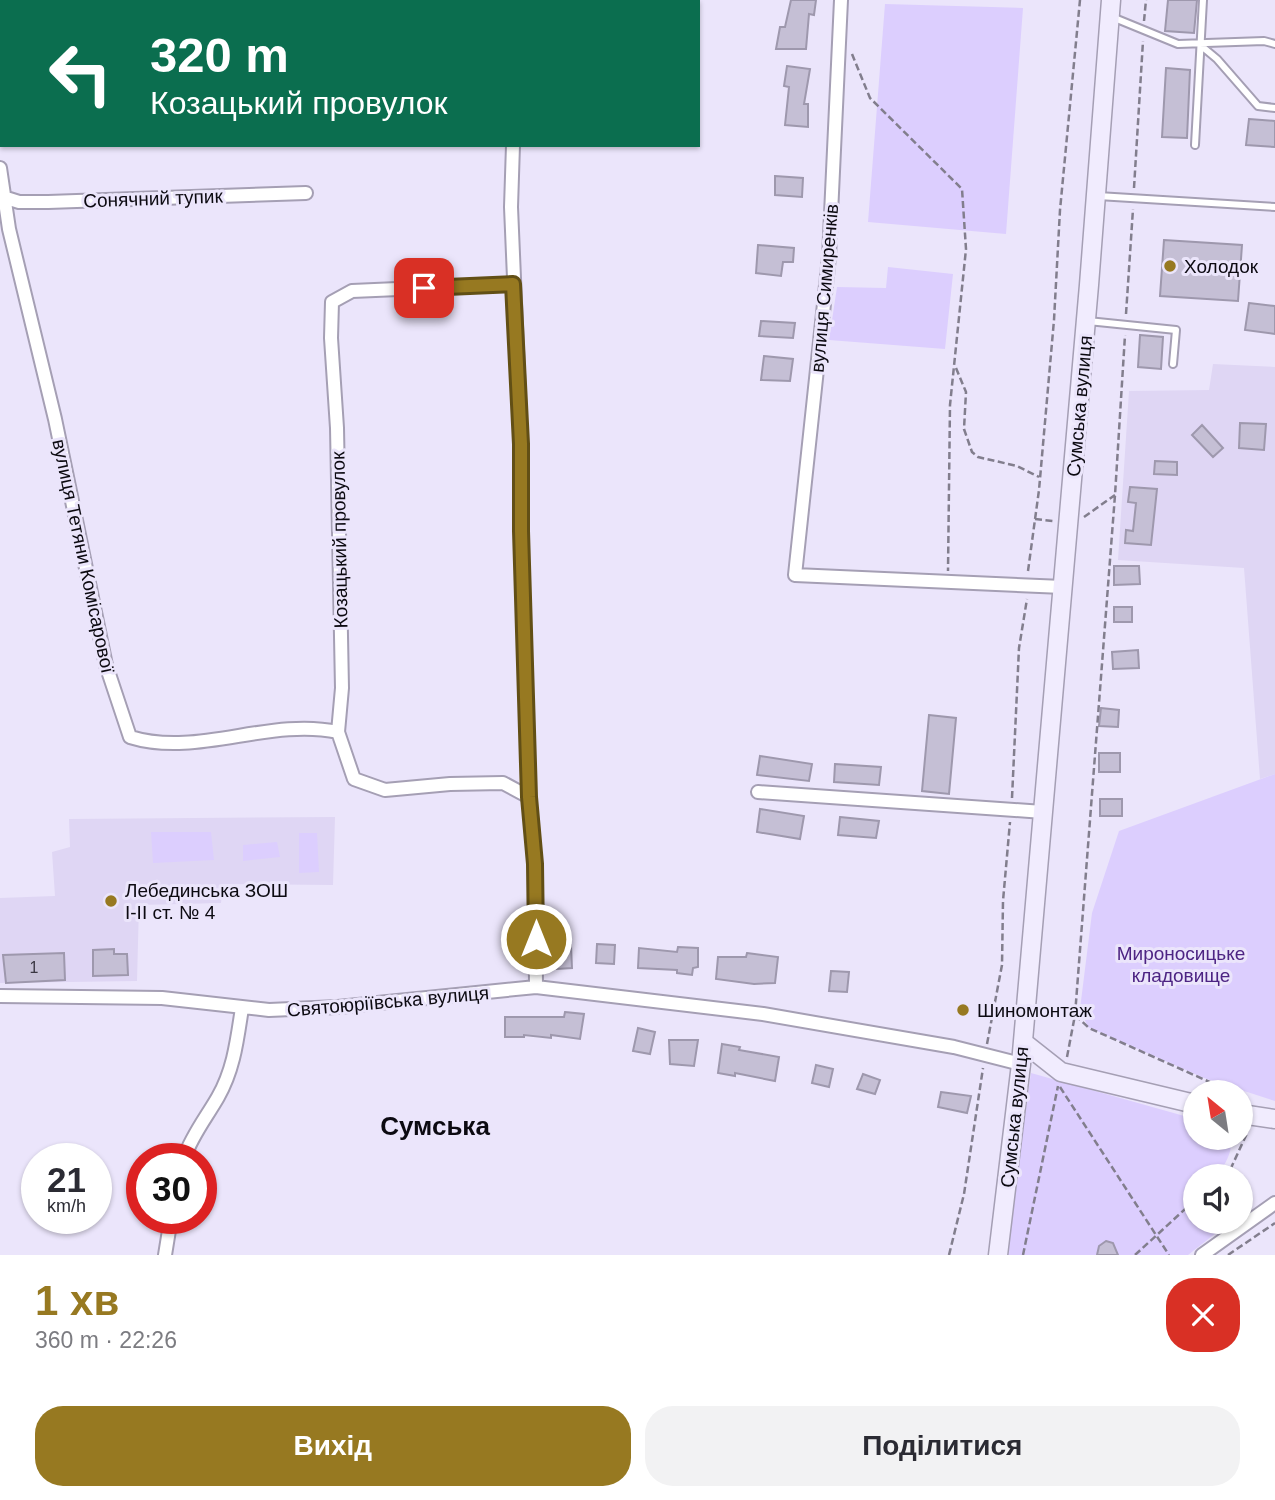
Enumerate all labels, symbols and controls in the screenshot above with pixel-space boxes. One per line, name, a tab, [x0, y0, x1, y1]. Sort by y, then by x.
icon: left	[35, 28, 126, 119]
text: 320 m	[150, 28, 289, 82]
text: Козацький провулок	[150, 85, 448, 121]
street label: Сонячний тупик	[83, 186, 224, 211]
street label: вулиця Симиренків	[807, 203, 842, 373]
place label: Холодок	[1184, 256, 1259, 277]
pin	[394, 258, 454, 318]
marker: Холодок	[1162, 258, 1178, 274]
icon: arrive	[405, 269, 443, 307]
street label: Сумська вулиця	[1063, 335, 1096, 478]
street label: вулиця Тетяни Комісарової	[48, 437, 119, 676]
street label: Козацький провулок	[327, 451, 352, 628]
place label: Лебединська ЗОШ І-ІІ ст. № 4	[125, 880, 288, 923]
marker: Лебединська ЗОШ І-ІІ ст. № 4	[103, 893, 119, 909]
position arrow	[499, 902, 573, 976]
park label: Мироносицьке кладовище	[1117, 943, 1245, 986]
house number: 1	[30, 959, 39, 976]
street label: Святоюріївська вулиця	[286, 982, 490, 1021]
place label: Шиномонтаж	[977, 1000, 1092, 1021]
marker: Шиномонтаж	[955, 1002, 971, 1018]
street label: Сумська вулиця	[997, 1045, 1032, 1189]
north arrow	[1183, 1080, 1253, 1150]
map controls	[1183, 1080, 1253, 1234]
district label: Сумська	[380, 1111, 490, 1141]
speed limit sign: 30	[126, 1143, 217, 1234]
text: 21	[47, 1160, 86, 1199]
button: sound	[1183, 1164, 1253, 1234]
text: km/h	[47, 1196, 86, 1216]
text: 1 хв	[35, 1277, 119, 1324]
button: close	[1166, 1278, 1240, 1352]
text: 360 m · 22:26	[35, 1327, 177, 1353]
button: Вихід	[35, 1406, 631, 1486]
button: Поділитися	[645, 1406, 1240, 1486]

